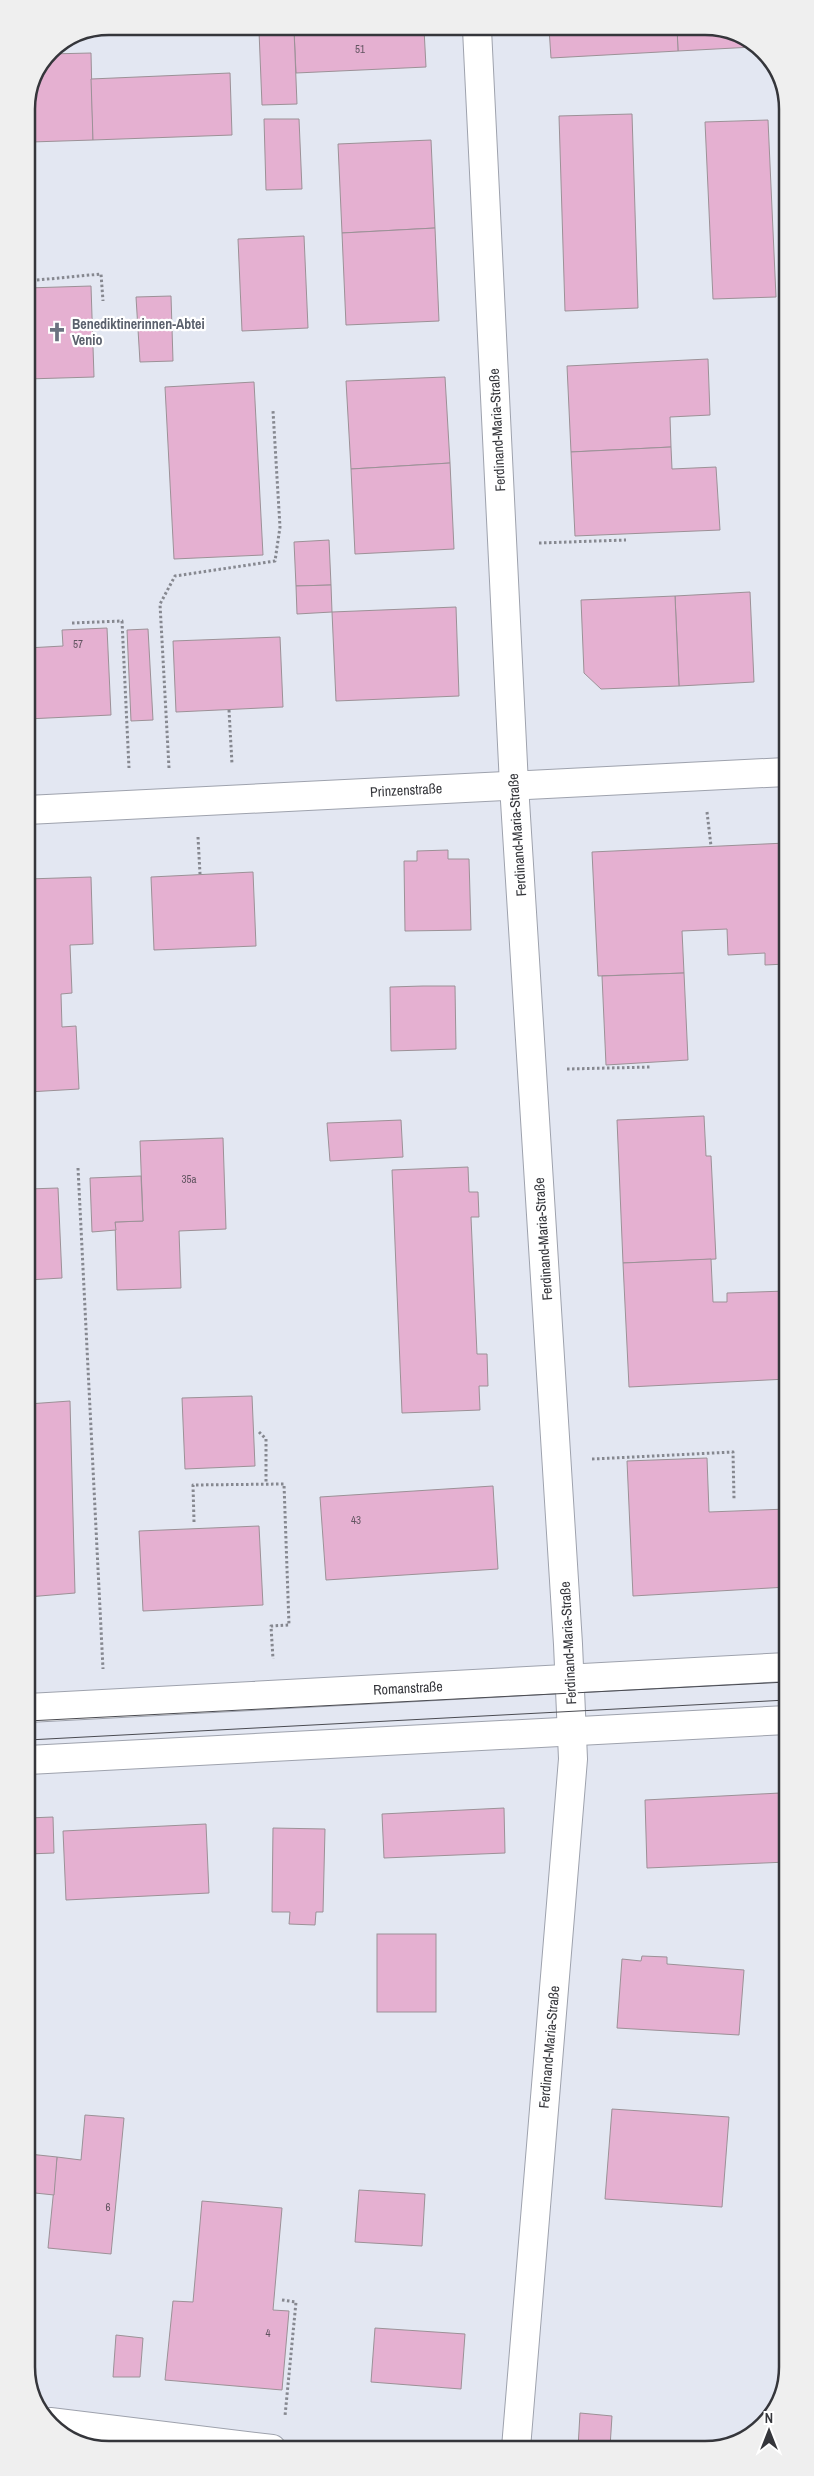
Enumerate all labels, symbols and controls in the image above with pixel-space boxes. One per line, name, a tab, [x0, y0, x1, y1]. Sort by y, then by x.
house number: 51	[355, 42, 365, 56]
place label: Benediktinerinnen-Abtei Venio	[72, 315, 205, 349]
church icon: Benediktinerinnen-Abtei Venio	[46, 321, 68, 343]
street label: Ferdinand-Maria-Straße	[485, 368, 509, 492]
house number: 57	[73, 637, 83, 651]
street label: Ferdinand-Maria-Straße	[504, 773, 530, 897]
street label: Prinzenstraße	[370, 779, 442, 801]
house number: 35a	[181, 1172, 197, 1186]
street label: Ferdinand-Maria-Straße	[530, 1177, 556, 1301]
house number: 43	[351, 1513, 361, 1527]
street label: Ferdinand-Maria-Straße	[556, 1581, 580, 1705]
street label: Romanstraße	[373, 1677, 443, 1699]
street label: Ferdinand-Maria-Straße	[535, 1985, 563, 2109]
house number: 6	[105, 2200, 111, 2214]
house number: 4	[265, 2326, 271, 2340]
north arrow	[744, 2406, 794, 2456]
text: N	[765, 2409, 773, 2427]

